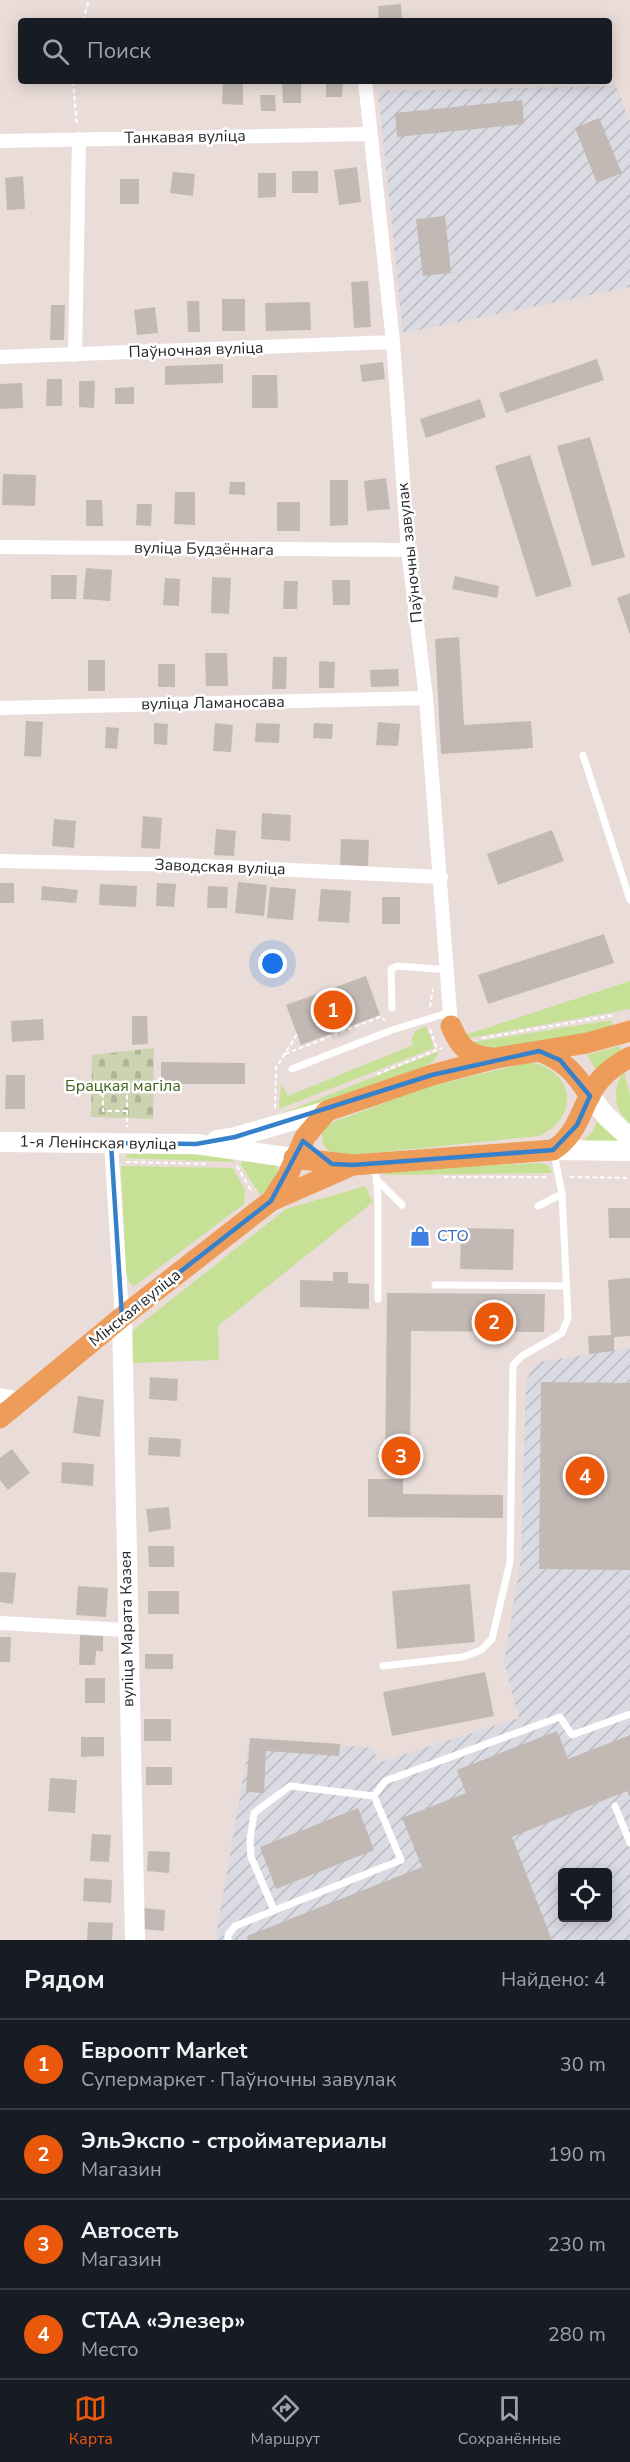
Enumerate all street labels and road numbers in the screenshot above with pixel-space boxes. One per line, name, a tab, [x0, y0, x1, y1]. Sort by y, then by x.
street label: Танкавая вуліца	[124, 125, 246, 149]
street label: Паўночная вуліца	[128, 337, 264, 363]
street label: Паўночны завулак	[392, 481, 428, 624]
street label: вуліца Будзённага	[134, 537, 274, 561]
street label: вуліца Ламаносава	[141, 691, 285, 715]
street label: Заводская вуліца	[154, 854, 286, 880]
street label: 1-я Ленінская вуліца	[19, 1131, 177, 1155]
street label: Мінская вуліца	[84, 1264, 186, 1352]
street label: вуліца Марата Казея	[115, 1551, 139, 1707]

